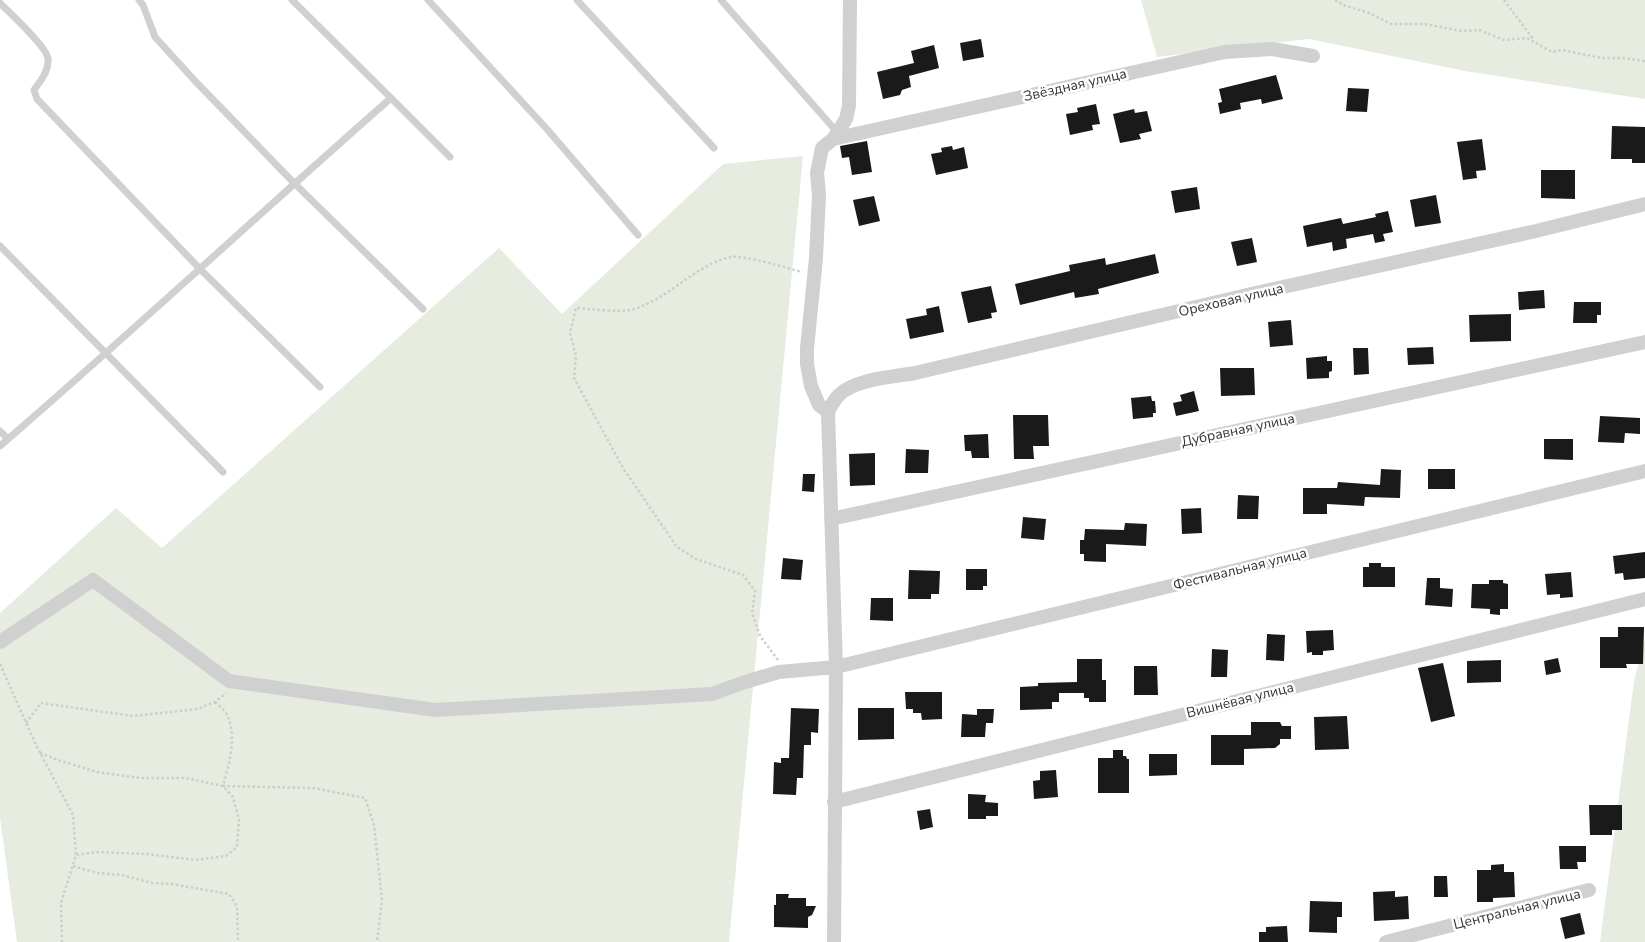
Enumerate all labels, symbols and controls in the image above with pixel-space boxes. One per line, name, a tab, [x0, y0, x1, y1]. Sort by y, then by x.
street label: Звёздная улица	[1021, 64, 1129, 106]
street label: Ореховая улица	[1177, 279, 1285, 321]
street label: Дубравная улица	[1180, 409, 1296, 451]
street label: Фестивальная улица	[1171, 543, 1309, 595]
street label: Вишнёвая улица	[1184, 677, 1296, 723]
street label: Центральная улица	[1451, 884, 1583, 934]

